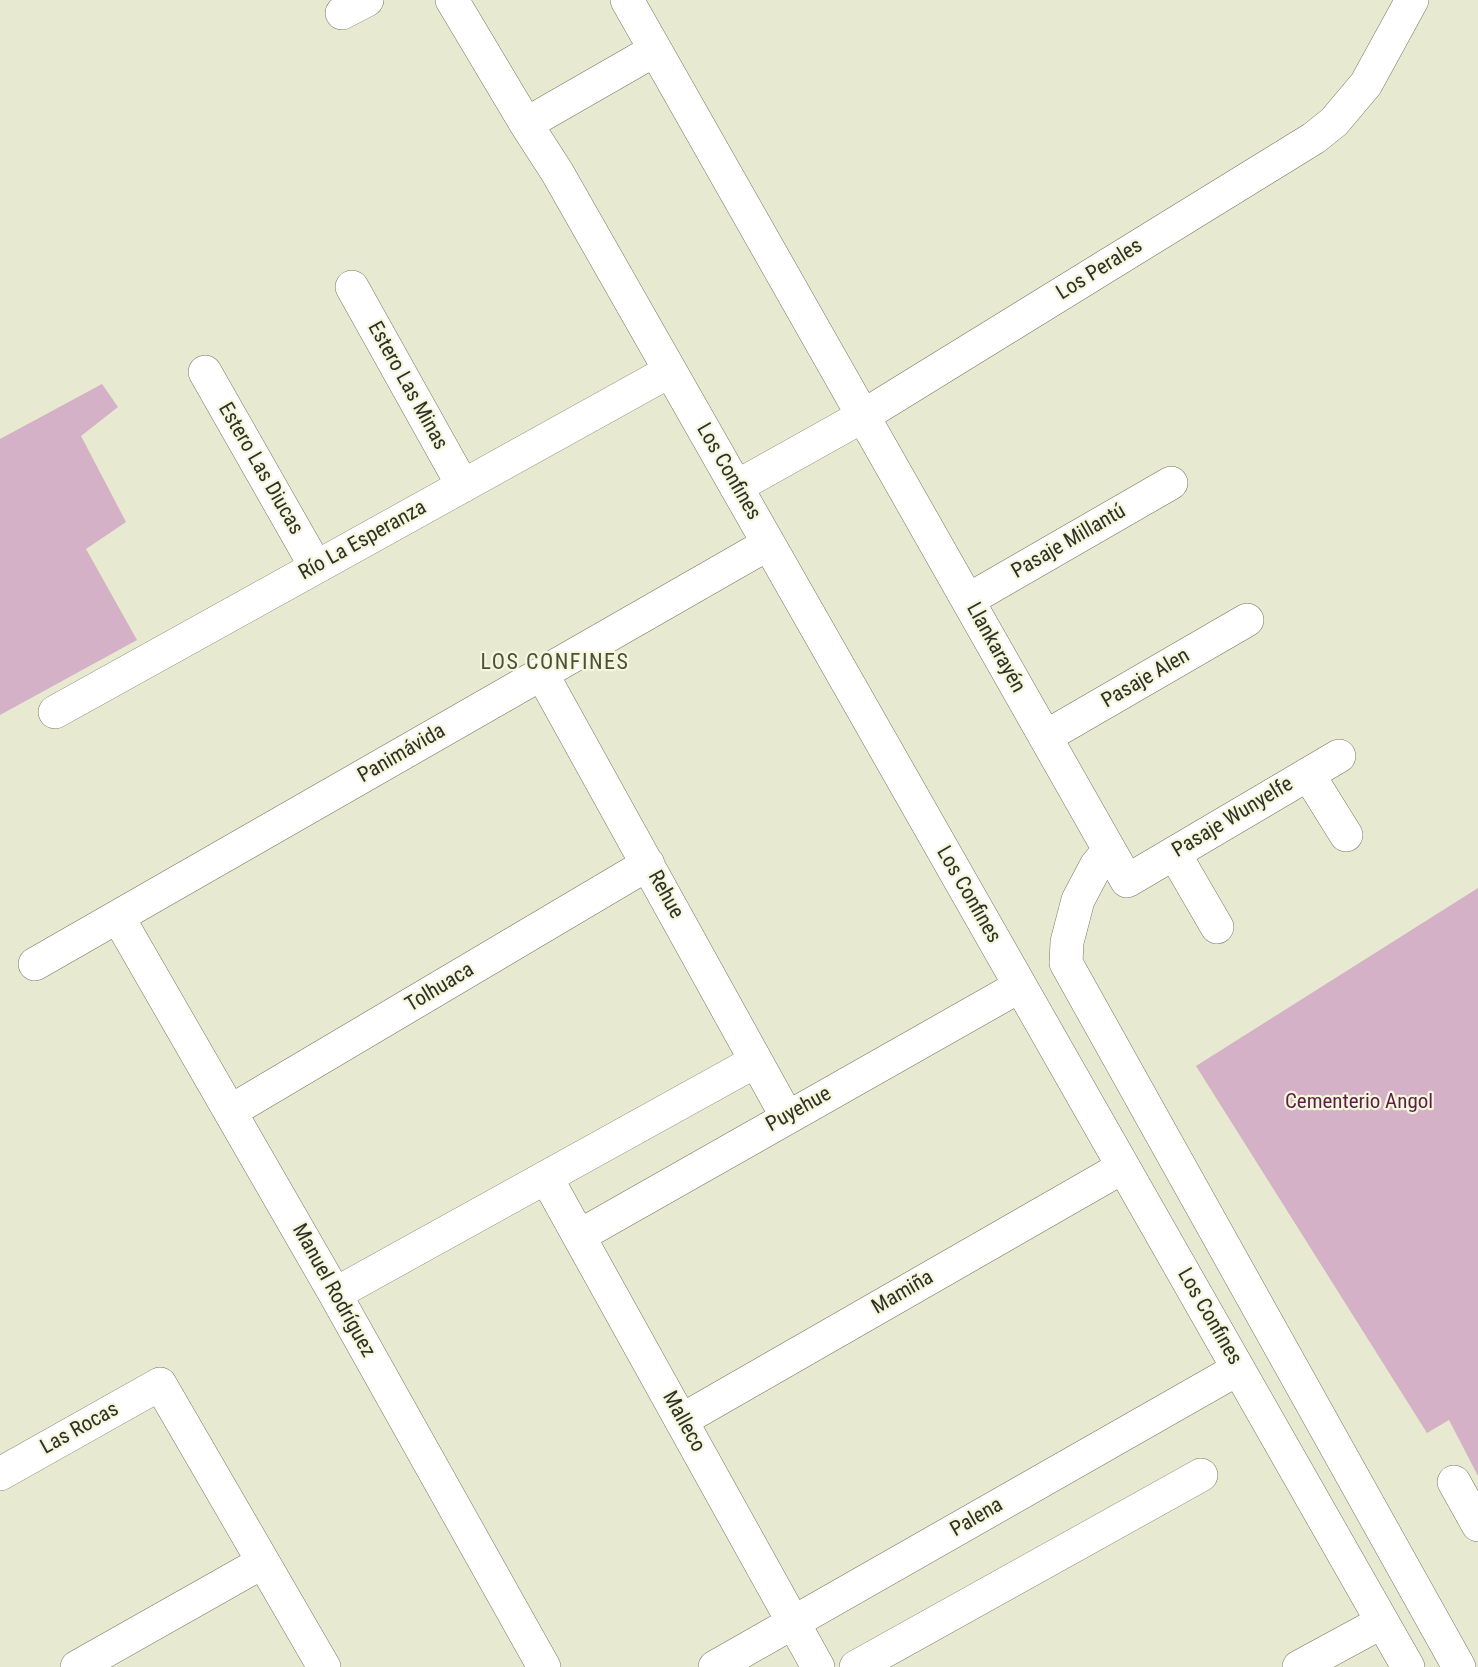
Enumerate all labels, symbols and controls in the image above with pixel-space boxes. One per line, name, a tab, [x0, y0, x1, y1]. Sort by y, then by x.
street label: Los Perales	[1052, 234, 1148, 306]
street label: Estero Las Minas	[361, 318, 453, 454]
street label: Estero Las Diucas	[212, 398, 308, 540]
street label: Los Confines	[690, 419, 766, 525]
street label: Río La Esperanza	[295, 496, 431, 586]
street label: Pasaje Millantú	[1007, 499, 1131, 585]
street label: Llankarayén	[960, 599, 1030, 697]
street label: Pasaje Alen	[1097, 644, 1195, 714]
district label: LOS CONFINES	[481, 650, 629, 676]
street label: Panimávida	[354, 719, 450, 789]
street label: Pasaje Wunyelfe	[1168, 772, 1298, 864]
street label: Los Confines	[930, 842, 1006, 948]
street label: Rehue	[642, 867, 688, 923]
street label: Tolhuaca	[401, 958, 479, 1018]
street label: Puyehue	[762, 1082, 836, 1138]
park label: Cementerio Angol	[1285, 1090, 1433, 1116]
street label: Manuel Rodríguez	[286, 1220, 380, 1362]
street label: Los Confines	[1171, 1264, 1247, 1370]
street label: Mamiña	[868, 1265, 938, 1321]
street label: Malleco	[656, 1387, 710, 1457]
street label: Las Rocas	[37, 1397, 123, 1461]
street label: Palena	[946, 1493, 1008, 1543]

